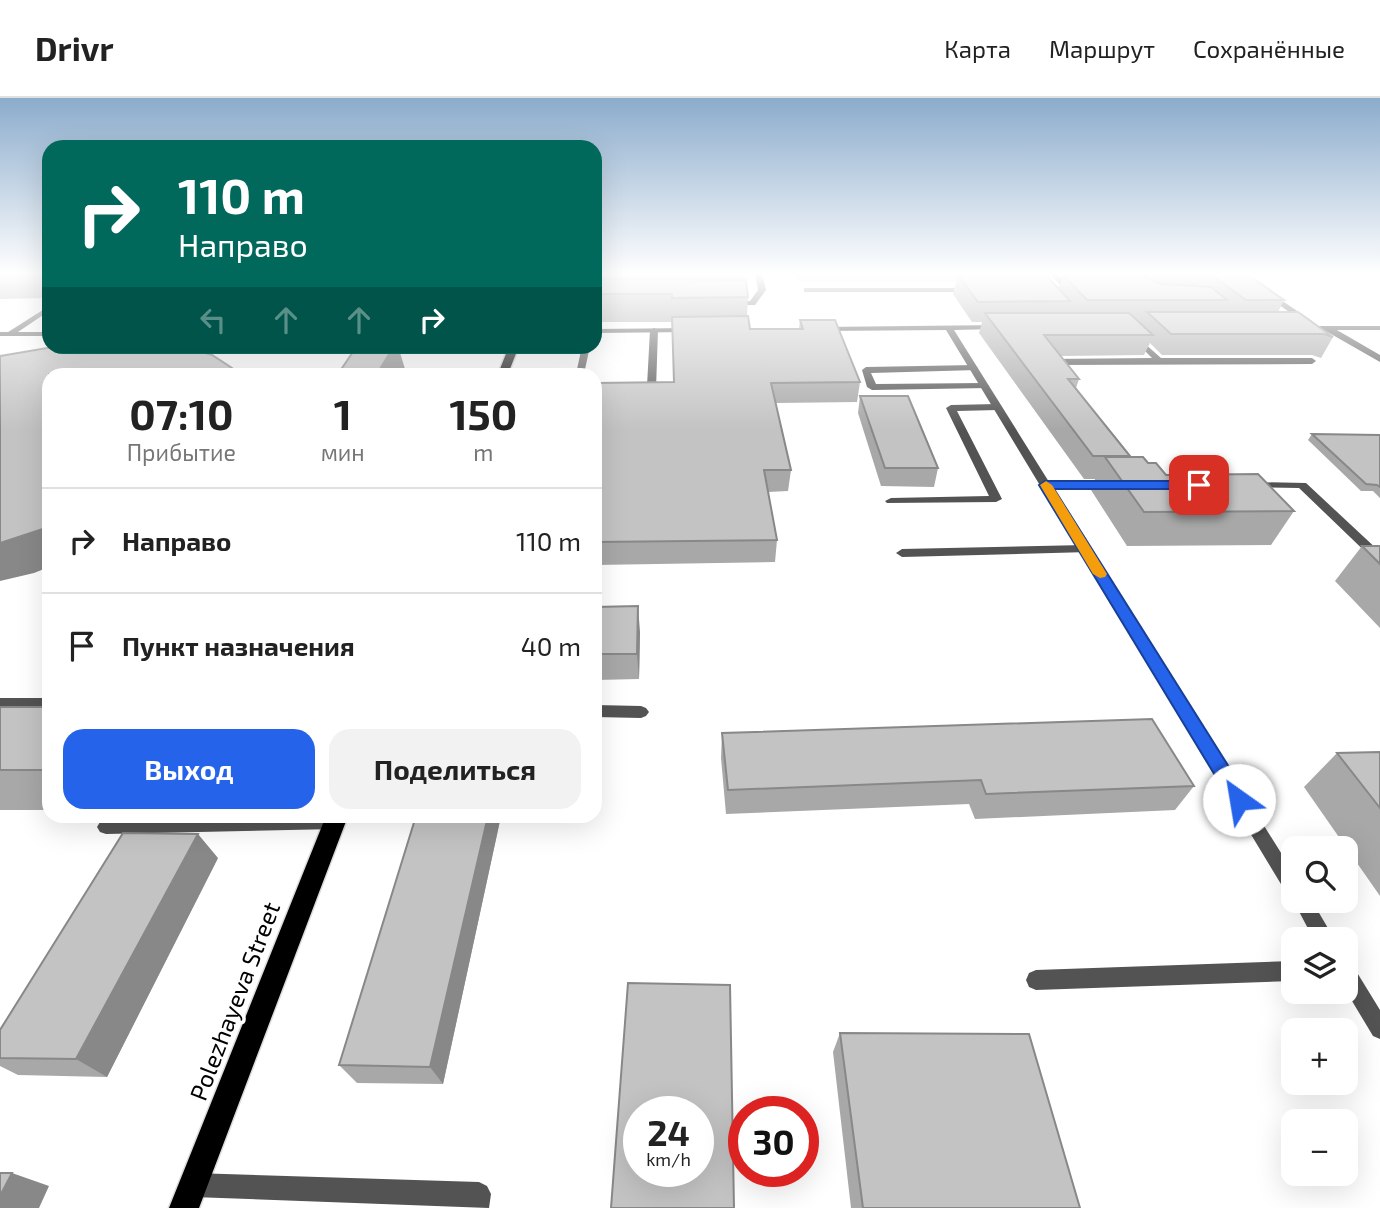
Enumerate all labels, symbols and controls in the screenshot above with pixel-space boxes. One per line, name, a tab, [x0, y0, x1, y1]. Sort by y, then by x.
text: Drivr	[35, 28, 114, 68]
text: Карта	[944, 34, 1011, 63]
text: Маршрут	[1049, 34, 1155, 63]
text: Сохранённые	[1193, 34, 1345, 63]
text: 110 m	[178, 165, 305, 224]
icon: right	[63, 168, 154, 259]
text: Направо	[178, 225, 308, 263]
icon: left	[194, 301, 232, 339]
icon: ahead	[267, 301, 305, 339]
icon: ahead	[340, 301, 378, 339]
icon: right	[413, 301, 451, 339]
text: 07:10	[129, 388, 233, 438]
text: 1	[334, 388, 352, 438]
text: 150	[449, 388, 517, 438]
text: Прибытие	[127, 438, 236, 466]
text: мин	[321, 438, 365, 466]
text: m	[473, 438, 493, 466]
pin	[1169, 455, 1229, 515]
icon: arrive	[1180, 466, 1218, 504]
icon: right	[63, 522, 101, 560]
text: Направо	[122, 525, 231, 556]
text: 110 m	[516, 525, 581, 556]
icon: arrive	[63, 627, 101, 665]
text: Пункт назначения	[122, 630, 355, 661]
text: 40 m	[521, 630, 581, 661]
button: Выход	[63, 729, 315, 809]
button: Поделиться	[329, 729, 581, 809]
position arrow	[1202, 763, 1276, 837]
map controls	[1281, 836, 1358, 1186]
button: search	[1281, 836, 1358, 913]
street label: Polezhayeva Street	[183, 898, 285, 1104]
button: layers	[1281, 927, 1358, 1004]
button: +	[1281, 1018, 1358, 1095]
speed limit sign: 30	[728, 1096, 819, 1187]
button: −	[1281, 1109, 1358, 1186]
text: 24	[647, 1111, 690, 1153]
text: km/h	[646, 1148, 691, 1170]

